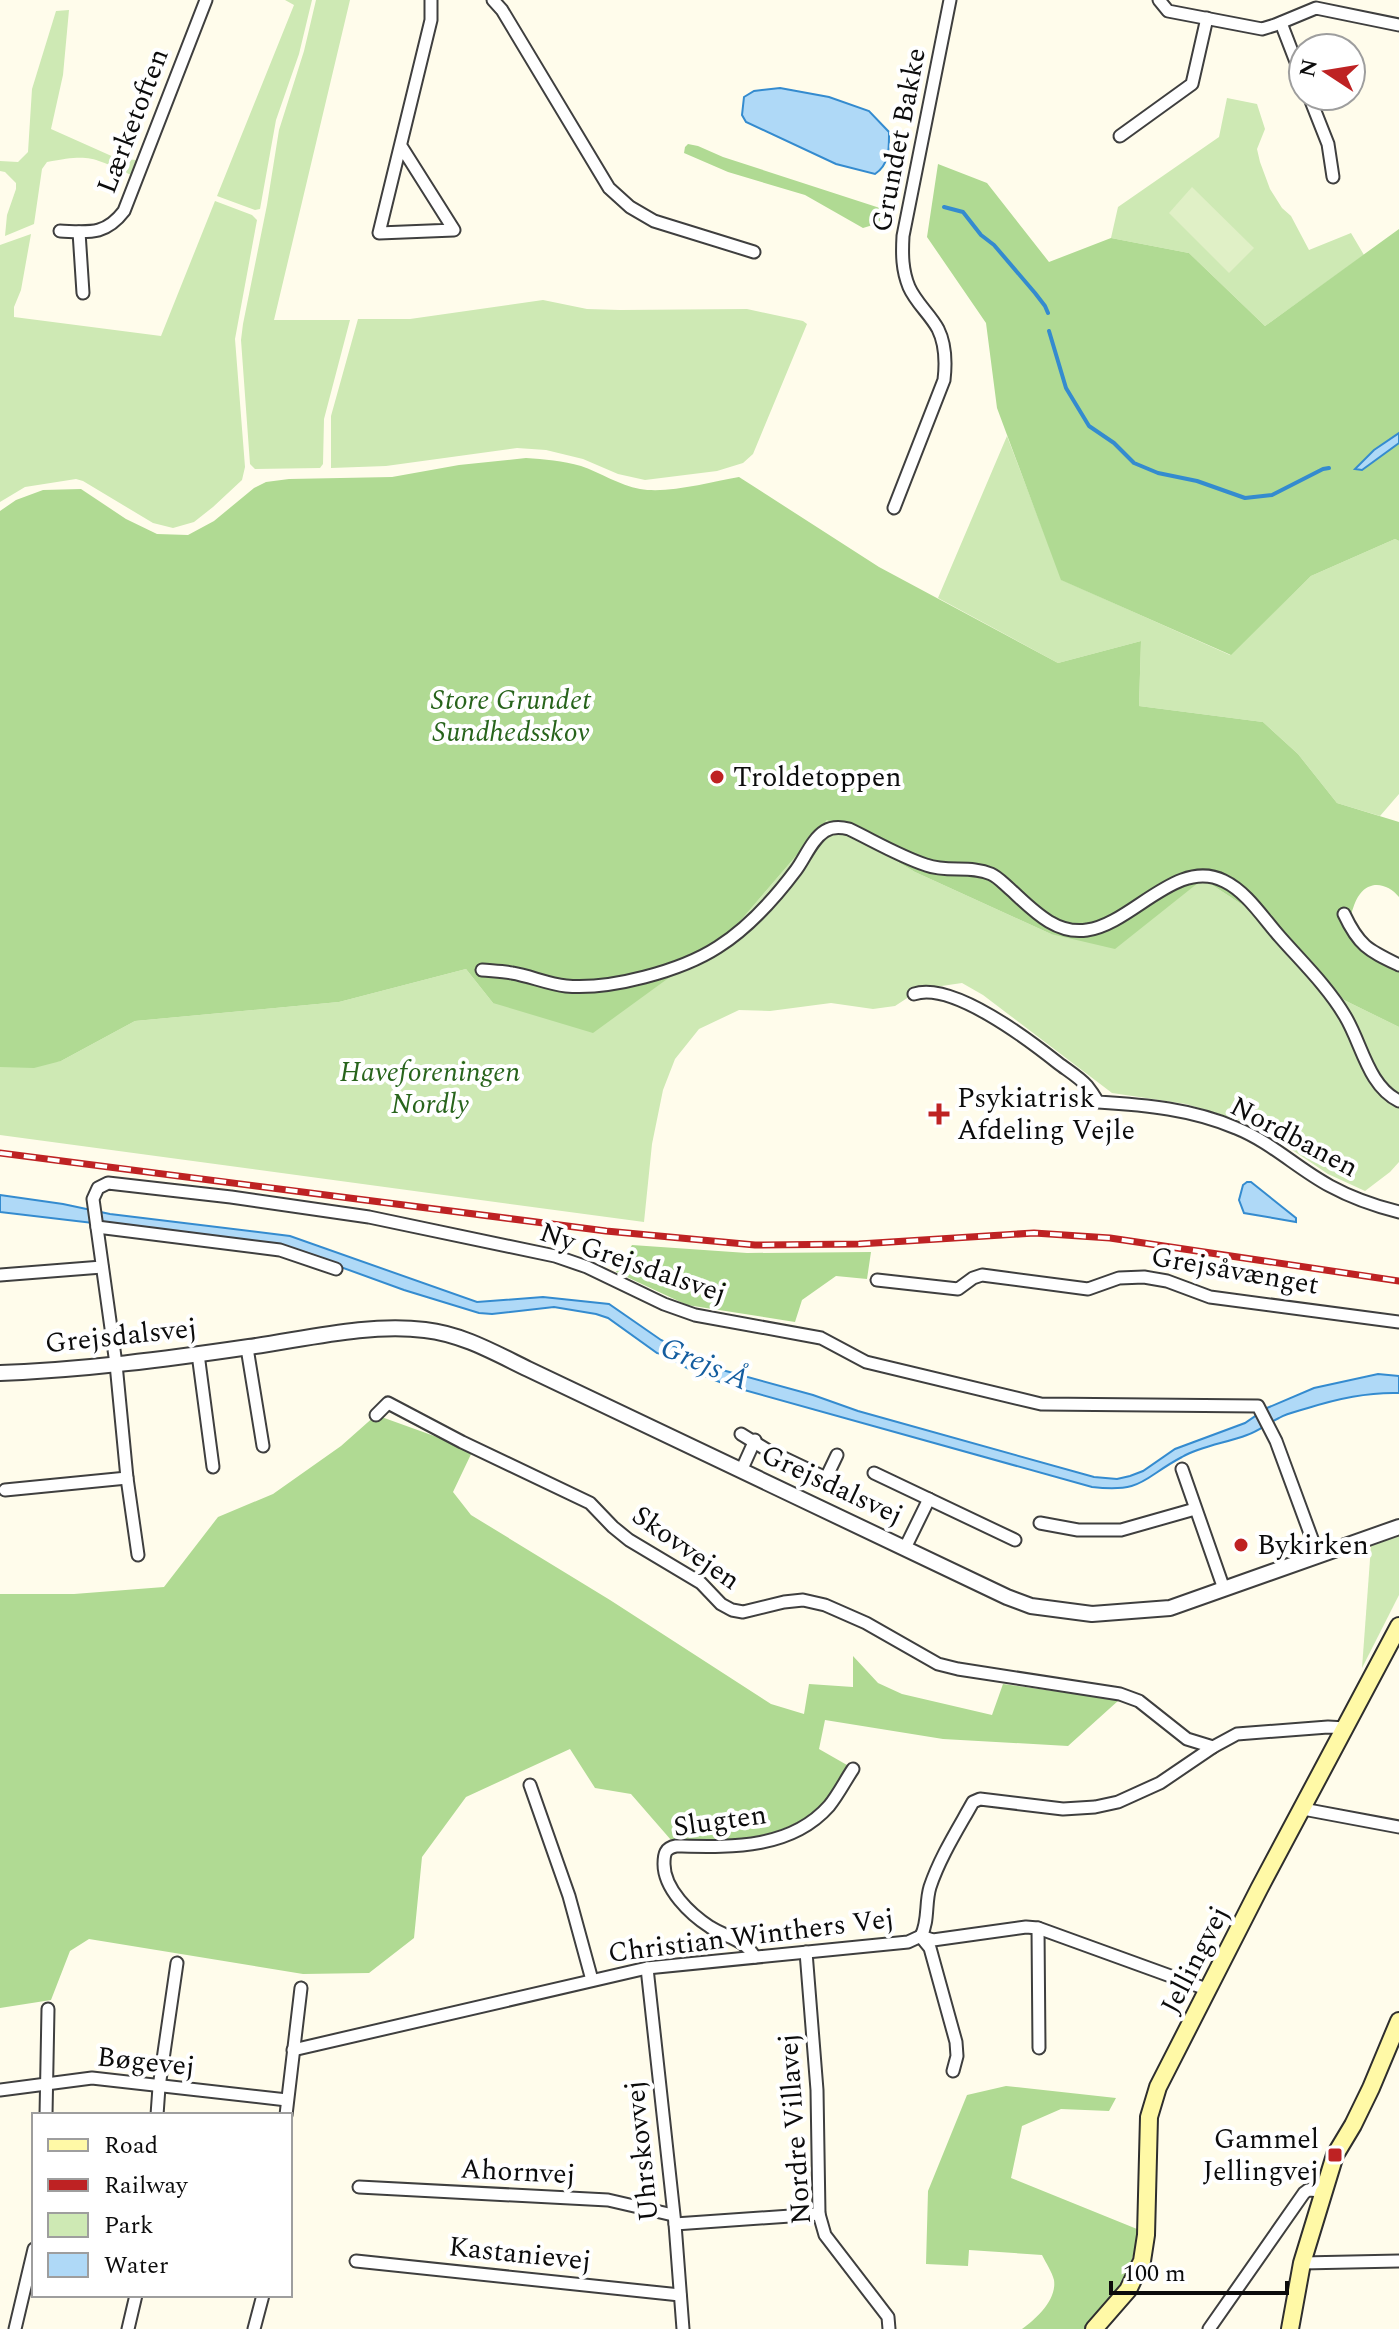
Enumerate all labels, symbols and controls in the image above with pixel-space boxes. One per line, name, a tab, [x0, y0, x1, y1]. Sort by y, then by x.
north arrow	[1287, 32, 1367, 112]
street label: Lærketoften	[86, 42, 180, 200]
street label: Grundet Bakke	[860, 44, 938, 236]
text: N	[1291, 56, 1327, 80]
park label: Store Grundet Sundhedsskov	[431, 679, 592, 754]
place label: Troldetoppen	[733, 756, 901, 799]
marker: Troldetoppen	[708, 768, 726, 786]
park label: Haveforeningen Nordly	[340, 1051, 520, 1126]
place label: Psykiatrisk Afdeling Vejle	[957, 1077, 1135, 1152]
street label: Nordbanen	[1222, 1085, 1366, 1189]
marker: Psykiatrisk Afdeling Vejle	[928, 1103, 950, 1125]
street label: Ny Grejsdalsvej	[534, 1211, 732, 1315]
street label: Grejsåvænget	[1148, 1235, 1322, 1307]
street label: Grejsdalsvej	[43, 1307, 199, 1365]
water label: Grejs Å	[653, 1325, 757, 1403]
street label: Grejsdalsvej	[754, 1433, 910, 1537]
street label: Skovvejen	[623, 1495, 749, 1601]
place label: Bykirken	[1257, 1524, 1369, 1567]
marker: Bykirken	[1232, 1536, 1250, 1554]
street label: Slugten	[671, 1793, 769, 1849]
street label: Christian Winthers Vej	[606, 1897, 896, 1975]
street label: Jellingvej	[1149, 1898, 1241, 2022]
street label: Nordre Villavej	[767, 2032, 823, 2226]
street label: Bøgevej	[95, 2035, 197, 2089]
street label: Uhrskovvej	[613, 2078, 671, 2224]
legend	[32, 2113, 292, 2297]
place label: Gammel Jellingvej	[1203, 2118, 1319, 2193]
text: Road	[104, 2128, 158, 2164]
marker: Gammel Jellingvej	[1326, 2146, 1344, 2164]
street label: Ahornvej	[459, 2148, 577, 2196]
text: Railway	[104, 2168, 189, 2204]
text: Park	[104, 2208, 154, 2244]
street label: Kastanievej	[447, 2225, 593, 2283]
scale bar	[1111, 2245, 1287, 2295]
text: Water	[104, 2248, 168, 2284]
text: 100 m	[1123, 2256, 1186, 2292]

